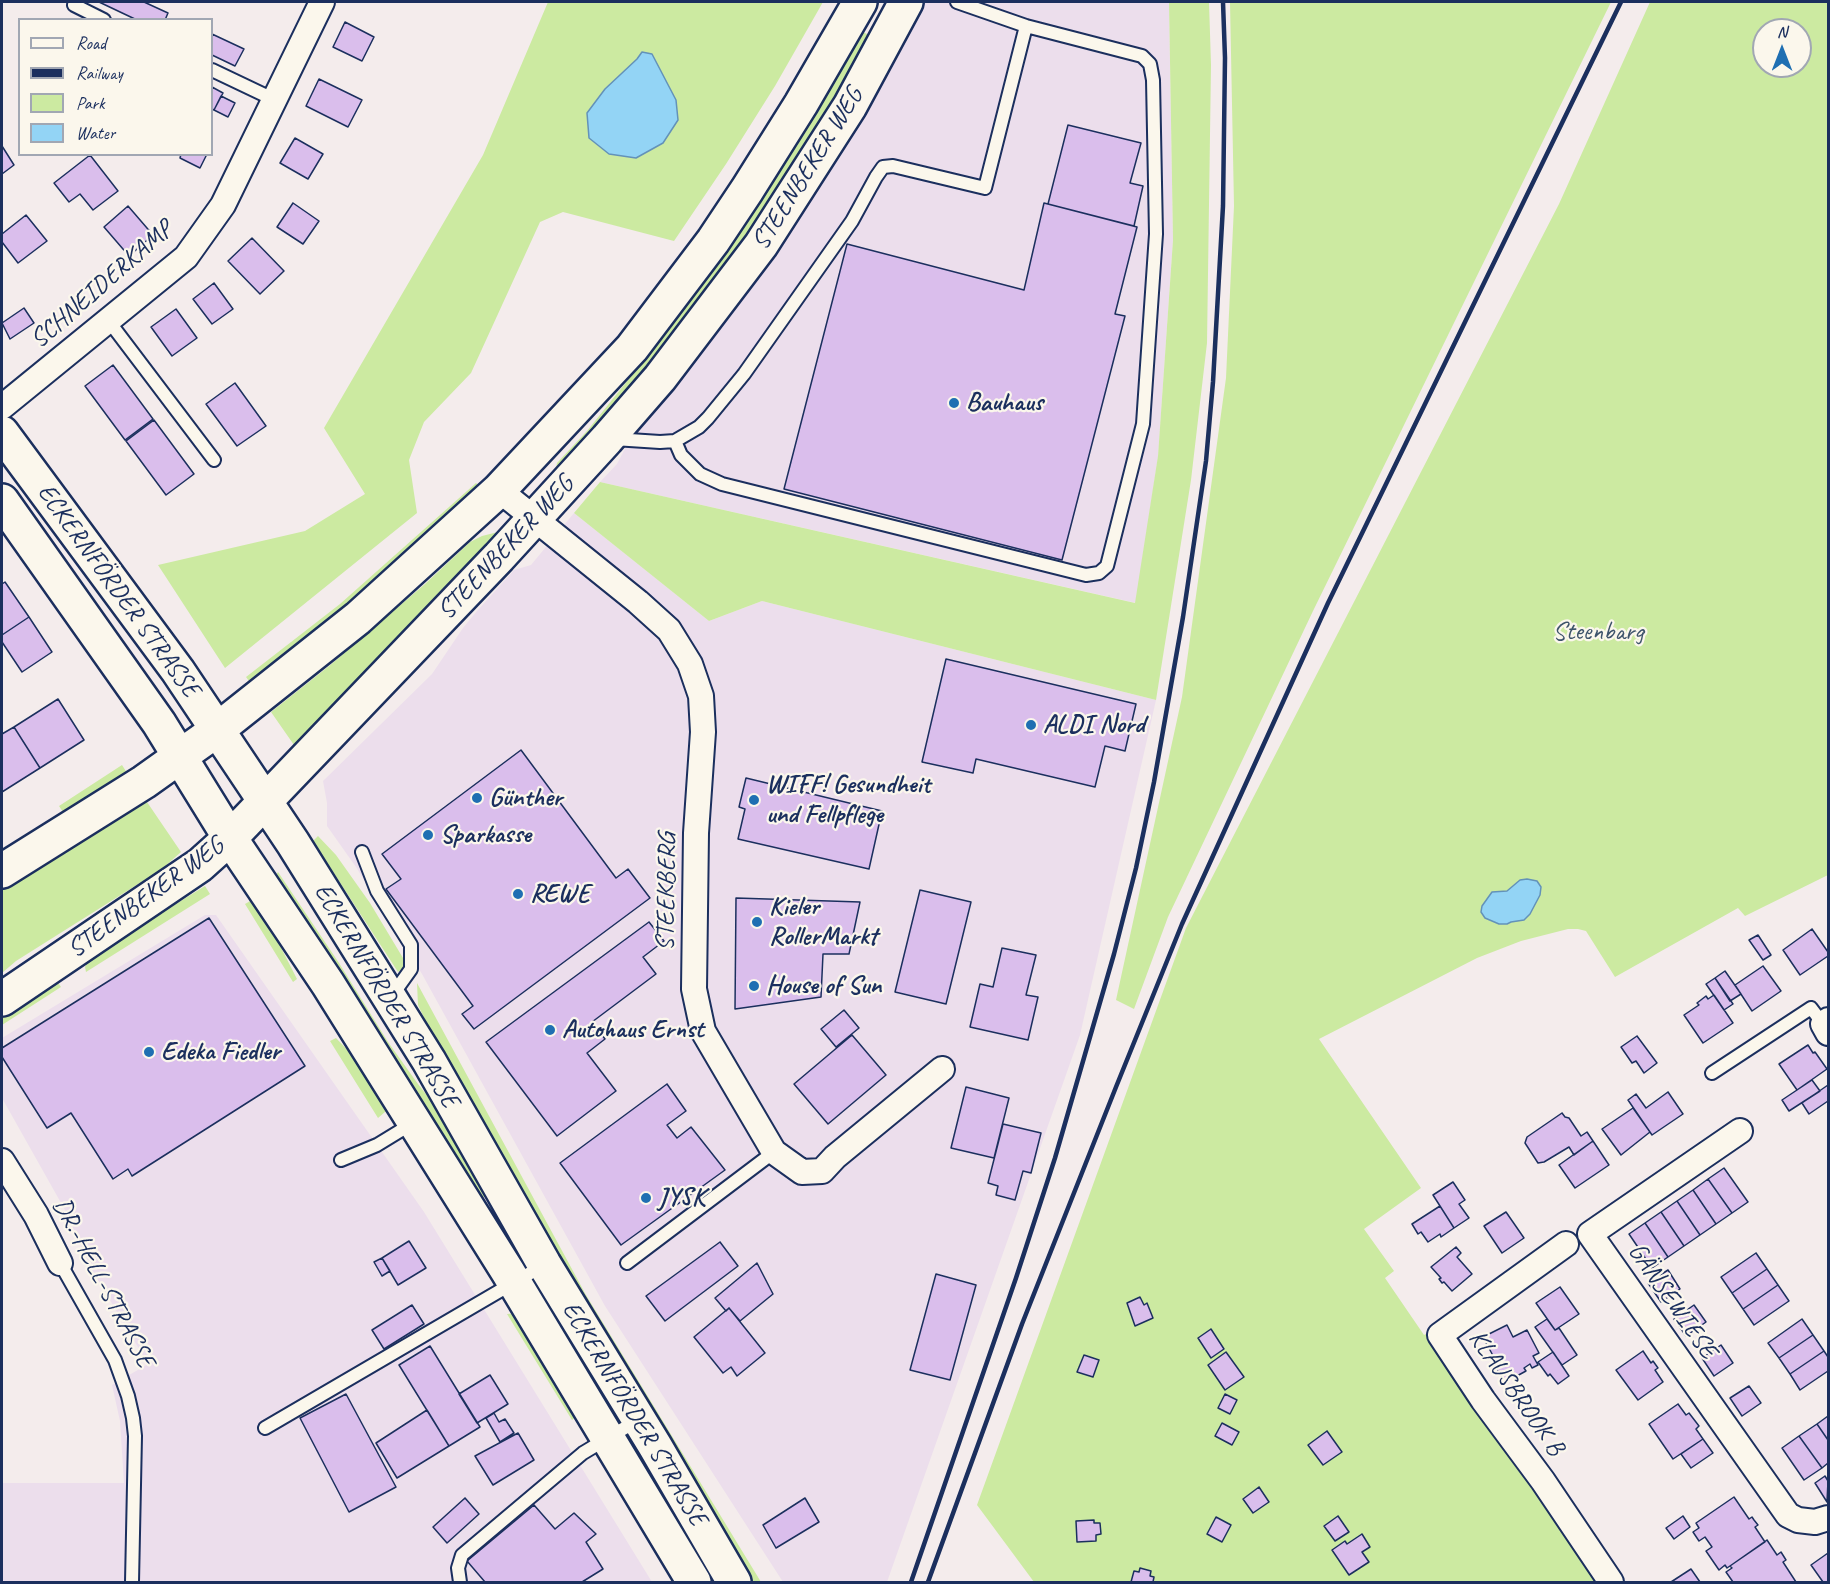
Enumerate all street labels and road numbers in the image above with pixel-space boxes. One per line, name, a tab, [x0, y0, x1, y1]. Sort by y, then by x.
street label: STEENBEKER WEG	[746, 82, 870, 256]
street label: SCHNEIDERKAMP	[24, 215, 180, 355]
street label: STEENBEKER WEG	[431, 470, 581, 626]
street label: ECKERNFÖRDER STRASSE	[30, 478, 206, 704]
street label: STEENBEKER WEG	[62, 831, 230, 965]
street label: STEEKBERG	[650, 833, 684, 951]
street label: ECKERNFÖRDER STRASSE	[307, 878, 465, 1114]
street label: DR.-HELL-STRASSE	[45, 1193, 161, 1373]
street label: GÄNSEWIESE	[1621, 1237, 1723, 1365]
street label: ECKERNFÖRDER STRASSE	[555, 1296, 713, 1532]
street label: KLAUSBROOK B	[1461, 1324, 1571, 1462]

